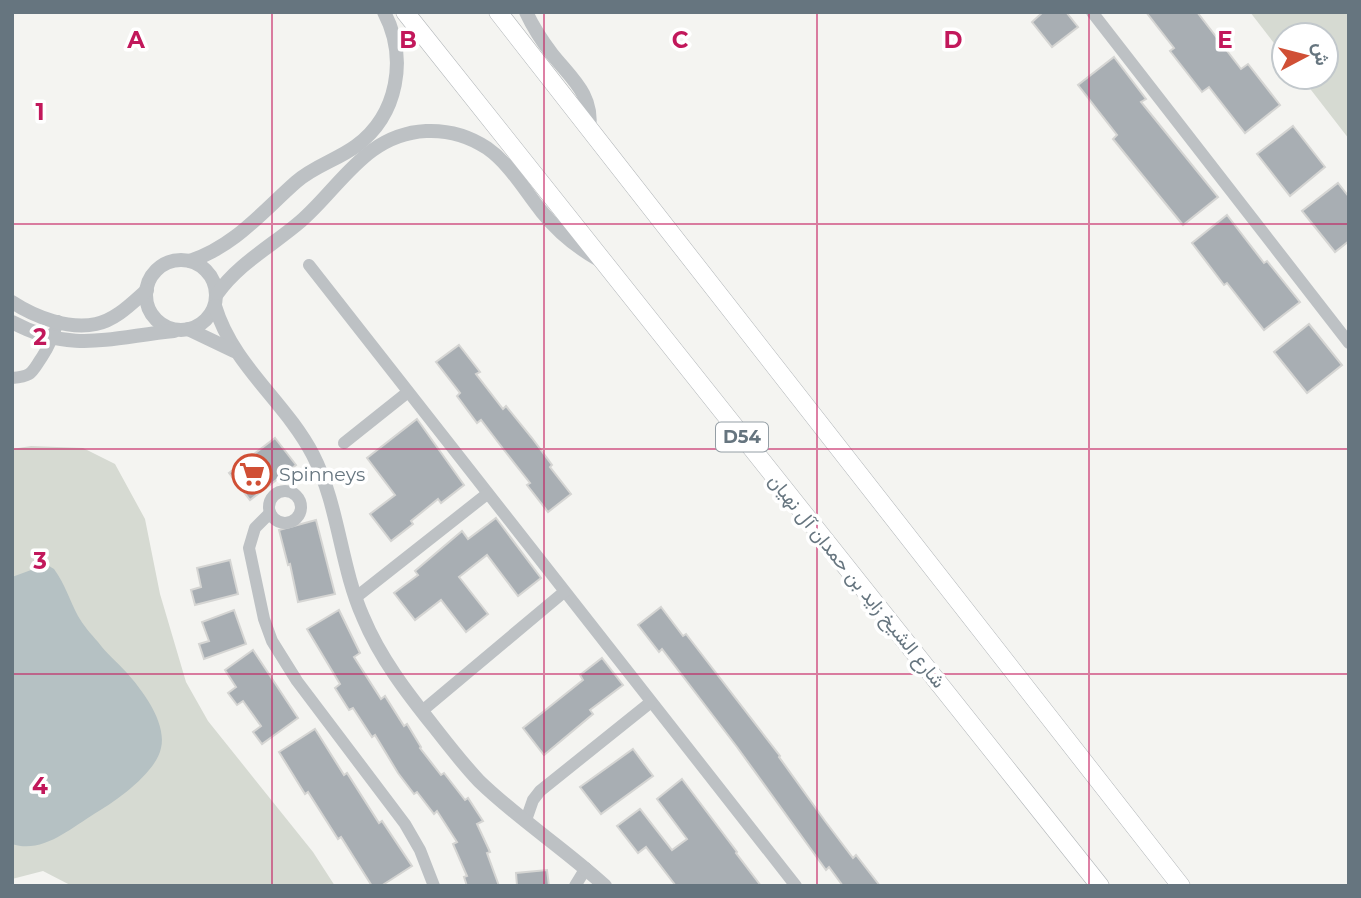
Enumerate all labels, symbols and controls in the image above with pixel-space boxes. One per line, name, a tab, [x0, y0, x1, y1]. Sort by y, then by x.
north arrow	[1270, 21, 1340, 91]
text: A	[126, 26, 145, 54]
text: B	[399, 26, 417, 54]
text: C	[672, 26, 689, 54]
text: D	[944, 26, 963, 54]
text: E	[1217, 26, 1233, 54]
text: ش	[1309, 41, 1334, 67]
text: 1	[35, 98, 45, 126]
text: 2	[33, 323, 47, 351]
road number: D54	[716, 422, 768, 452]
supermarket icon: Spinneys	[231, 453, 273, 495]
place label: Spinneys	[279, 463, 365, 486]
street label: شارع الشيخ زايد بن حمدان آل نهيان	[762, 469, 950, 694]
text: 3	[32, 547, 47, 575]
text: 4	[32, 772, 48, 800]

